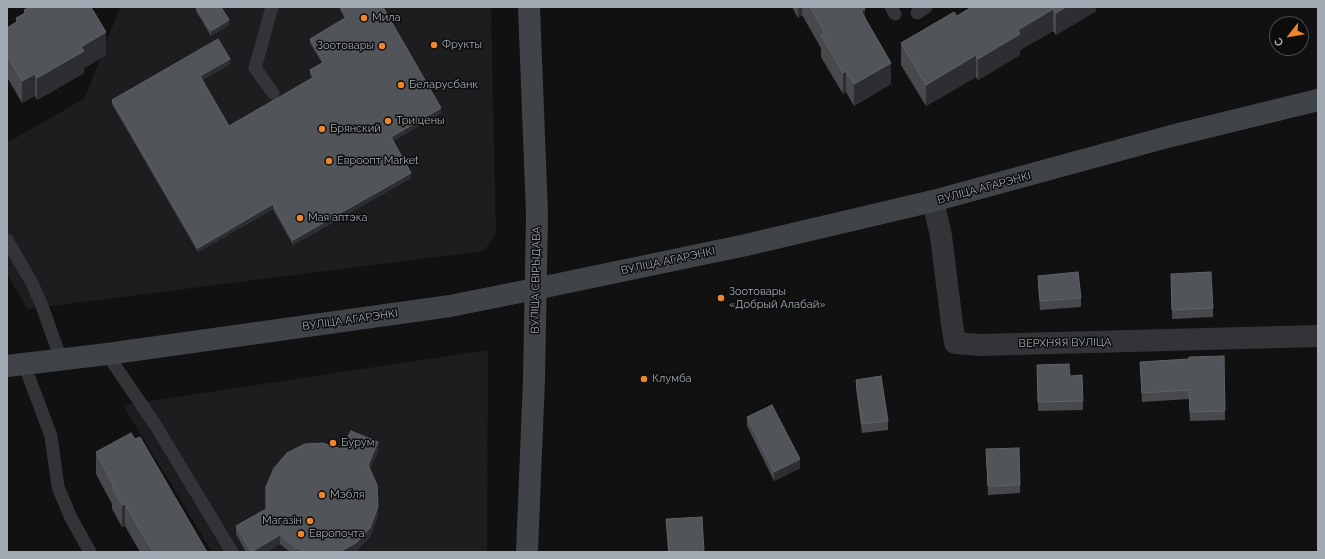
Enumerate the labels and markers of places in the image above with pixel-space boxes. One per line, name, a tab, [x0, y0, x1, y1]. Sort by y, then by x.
place label: Мила	[372, 11, 400, 25]
marker: Мила	[359, 13, 369, 23]
place label: Фрукты	[442, 38, 482, 52]
place label: Зоотовары	[317, 39, 374, 53]
marker: Фрукты	[429, 40, 439, 50]
marker: Зоотовары	[377, 41, 387, 51]
place label: Беларусбанк	[409, 78, 478, 92]
marker: Беларусбанк	[396, 80, 406, 90]
place label: Три цены	[396, 114, 445, 128]
marker: Три цены	[383, 116, 393, 126]
place label: Брянский	[330, 122, 381, 136]
marker: Брянский	[317, 124, 327, 134]
place label: Евроопт Market	[337, 154, 419, 168]
marker: Евроопт Market	[324, 156, 334, 166]
place label: Мая аптэка	[308, 211, 367, 225]
marker: Мая аптэка	[295, 213, 305, 223]
place label: Зоотовары «Добрый Алабай»	[729, 285, 826, 311]
marker: Зоотовары «Добрый Алабай»	[716, 293, 726, 303]
place label: Клумба	[652, 372, 692, 386]
marker: Клумба	[639, 374, 649, 384]
place label: Бурум	[341, 436, 374, 450]
marker: Бурум	[328, 438, 338, 448]
place label: Мэбля	[330, 488, 364, 502]
marker: Мэбля	[317, 490, 327, 500]
place label: Магазін	[262, 514, 302, 528]
marker: Магазін	[305, 516, 315, 526]
place label: Европочта	[309, 527, 365, 541]
marker: Европочта	[296, 529, 306, 539]

